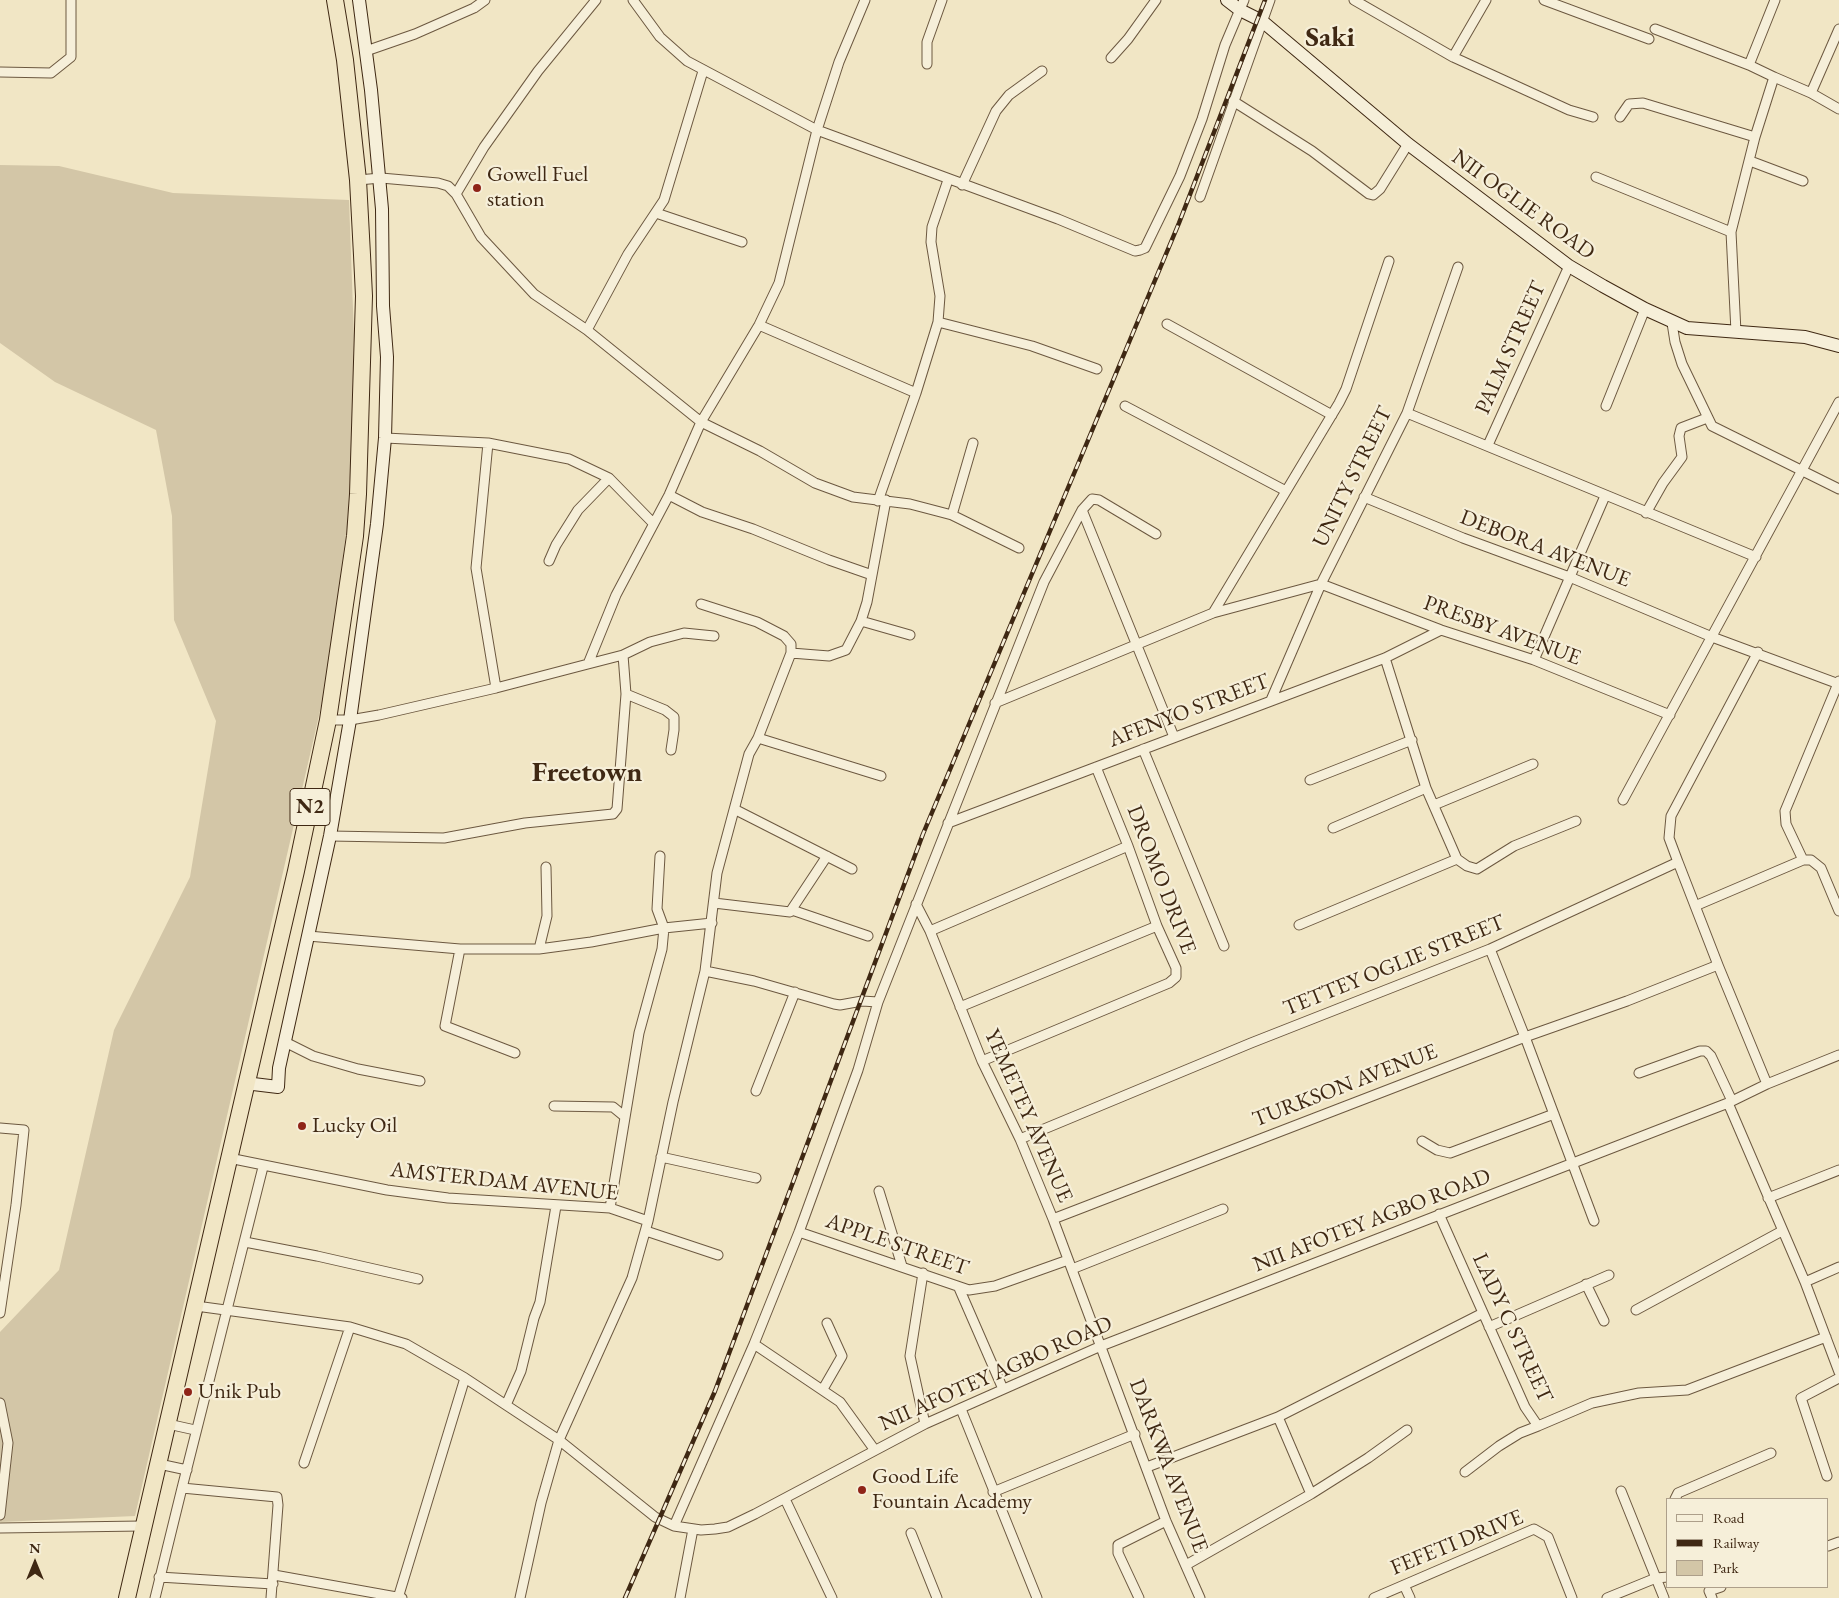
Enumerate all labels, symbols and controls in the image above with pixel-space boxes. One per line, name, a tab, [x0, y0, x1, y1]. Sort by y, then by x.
district label: Saki	[1305, 21, 1355, 55]
street label: NII OGLIE ROAD	[1446, 144, 1600, 266]
place label: Gowell Fuel station	[487, 162, 588, 214]
marker: Gowell Fuel station	[471, 182, 483, 194]
street label: PALM STREET	[1470, 277, 1552, 419]
street label: UNITY STREET	[1308, 402, 1398, 552]
street label: DEBORA AVENUE	[1456, 504, 1634, 594]
street label: PRESBY AVENUE	[1420, 590, 1584, 672]
street label: AFENYO STREET	[1105, 668, 1273, 754]
district label: Freetown	[532, 756, 642, 790]
road number: N2	[290, 789, 330, 826]
street label: DROMO DRIVE	[1121, 802, 1201, 958]
street label: TETTEY OGLIE STREET	[1279, 909, 1509, 1023]
street label: YEMETEY AVENUE	[978, 1025, 1078, 1207]
street label: TURKSON AVENUE	[1249, 1039, 1441, 1133]
place label: Lucky Oil	[312, 1113, 397, 1139]
marker: Lucky Oil	[296, 1120, 308, 1132]
street label: AMSTERDAM AVENUE	[389, 1157, 619, 1207]
street label: NII AFOTEY AGBO ROAD	[1250, 1163, 1494, 1279]
street label: APPLE STREET	[822, 1208, 972, 1282]
street label: LADY C STREET	[1466, 1249, 1558, 1407]
street label: NII AFOTEY AGBO ROAD	[875, 1311, 1117, 1437]
street label: DARKWA AVENUE	[1123, 1375, 1213, 1557]
place label: Unik Pub	[198, 1379, 281, 1405]
marker: Unik Pub	[182, 1386, 194, 1398]
place label: Good Life Fountain Academy	[872, 1464, 1032, 1515]
marker: Good Life Fountain Academy	[856, 1484, 868, 1496]
legend	[1666, 1498, 1829, 1588]
street label: FEFETI DRIVE	[1387, 1504, 1527, 1582]
text: Road	[1713, 1508, 1744, 1527]
text: Railway	[1713, 1533, 1759, 1552]
north arrow	[10, 1538, 60, 1588]
text: N	[29, 1539, 41, 1557]
text: Park	[1713, 1558, 1739, 1577]

